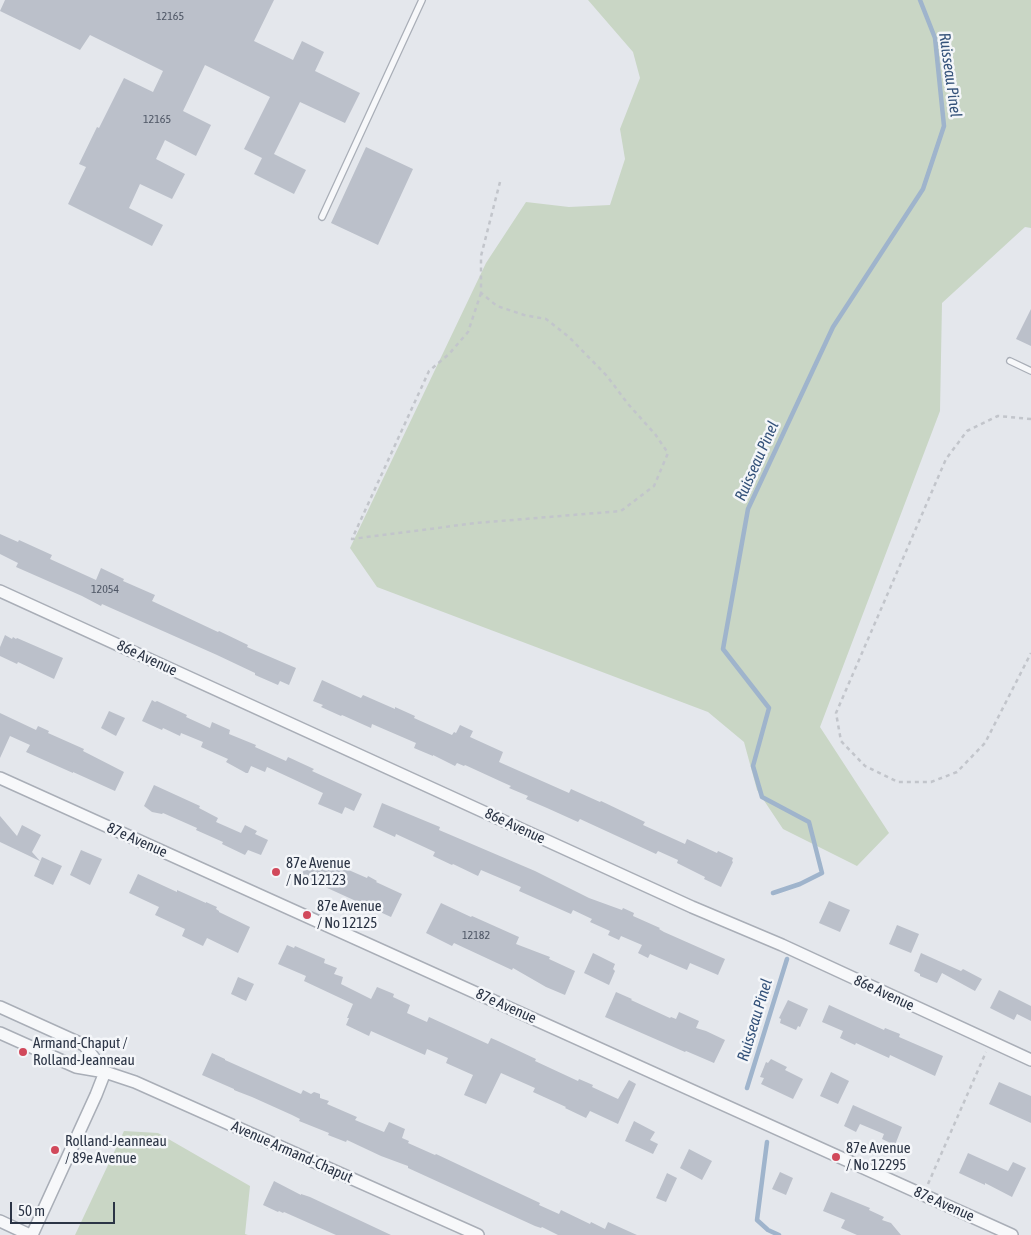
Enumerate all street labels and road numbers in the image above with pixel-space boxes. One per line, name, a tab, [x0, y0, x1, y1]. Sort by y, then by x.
street label: 86e Avenue	[114, 636, 180, 680]
street label: 86e Avenue	[482, 804, 548, 848]
street label: 87e Avenue	[104, 819, 170, 861]
street label: 86e Avenue	[851, 971, 917, 1015]
street label: 87e Avenue	[473, 985, 539, 1027]
street label: Avenue Armand-Chaput	[229, 1117, 355, 1187]
street label: 87e Avenue	[911, 1183, 977, 1225]

